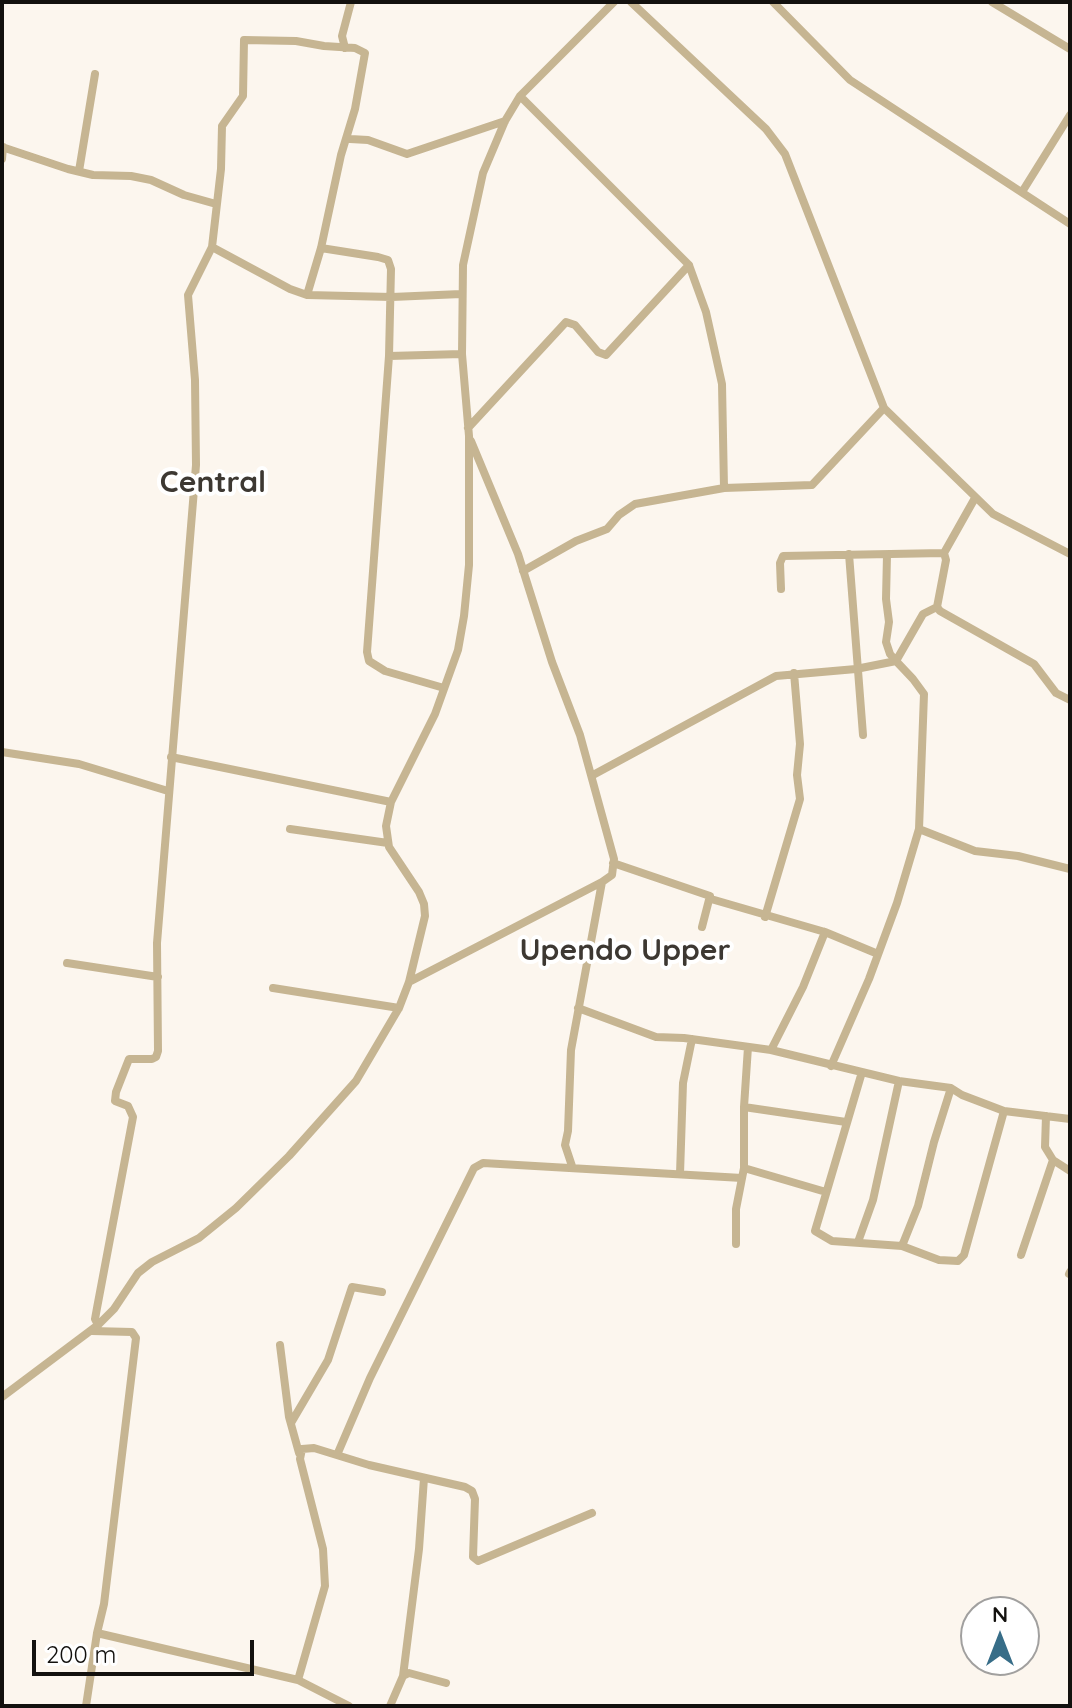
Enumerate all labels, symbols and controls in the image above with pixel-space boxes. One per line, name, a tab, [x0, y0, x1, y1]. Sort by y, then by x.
district label: Central	[160, 465, 266, 501]
district label: Upendo Upper	[519, 933, 731, 969]
north arrow	[960, 1596, 1040, 1676]
text: N	[992, 1600, 1008, 1628]
scale bar	[36, 1624, 258, 1674]
text: 200 m	[46, 1639, 116, 1669]

